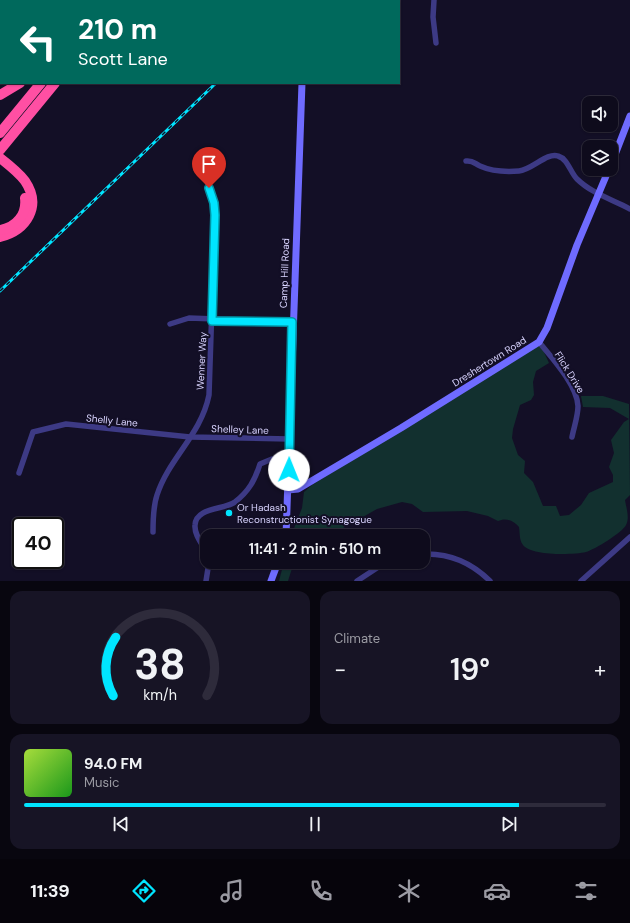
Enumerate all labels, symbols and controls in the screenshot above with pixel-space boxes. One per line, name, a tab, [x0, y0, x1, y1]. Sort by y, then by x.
text: 210 m	[78, 11, 157, 48]
icon: left	[12, 16, 64, 68]
text: Scott Lane	[78, 47, 168, 71]
map controls	[582, 96, 618, 176]
button: sound	[582, 96, 618, 132]
button: layers	[582, 140, 618, 176]
pin	[192, 147, 226, 188]
icon: arrive	[198, 153, 220, 175]
street label: Camp Hill Road	[277, 238, 292, 308]
street label: Wenner Way	[193, 331, 210, 391]
street label: Dreshertown Road	[450, 333, 529, 389]
street label: Flick Drive	[552, 349, 588, 396]
street label: Shelly Lane	[85, 411, 139, 430]
street label: Shelley Lane	[211, 422, 269, 437]
position arrow	[268, 449, 310, 491]
place label: Or Hadash Reconstructionist Synagogue	[237, 501, 372, 526]
marker: Or Hadash Reconstructionist Synagogue	[224, 508, 234, 518]
speed limit sign: 40	[12, 517, 64, 569]
text: 11:41 · 2 min · 510 m	[249, 539, 381, 559]
text: Climate	[334, 630, 380, 647]
text: 38	[134, 637, 186, 691]
text: 19°	[450, 650, 490, 689]
text: −	[334, 655, 346, 684]
text: +	[594, 655, 606, 684]
text: km/h	[143, 685, 177, 703]
text: 94.0 FM	[84, 754, 142, 774]
text: Music	[84, 774, 119, 791]
icon: previous	[110, 813, 132, 835]
icon: pause	[304, 813, 326, 835]
icon: next	[498, 813, 520, 835]
icon: directions	[130, 877, 158, 905]
icon: music	[218, 877, 246, 905]
icon: phone	[307, 877, 335, 905]
icon: climate	[395, 877, 423, 905]
icon: car	[483, 877, 511, 905]
icon: filters	[572, 877, 600, 905]
text: 11:39	[30, 879, 70, 903]

